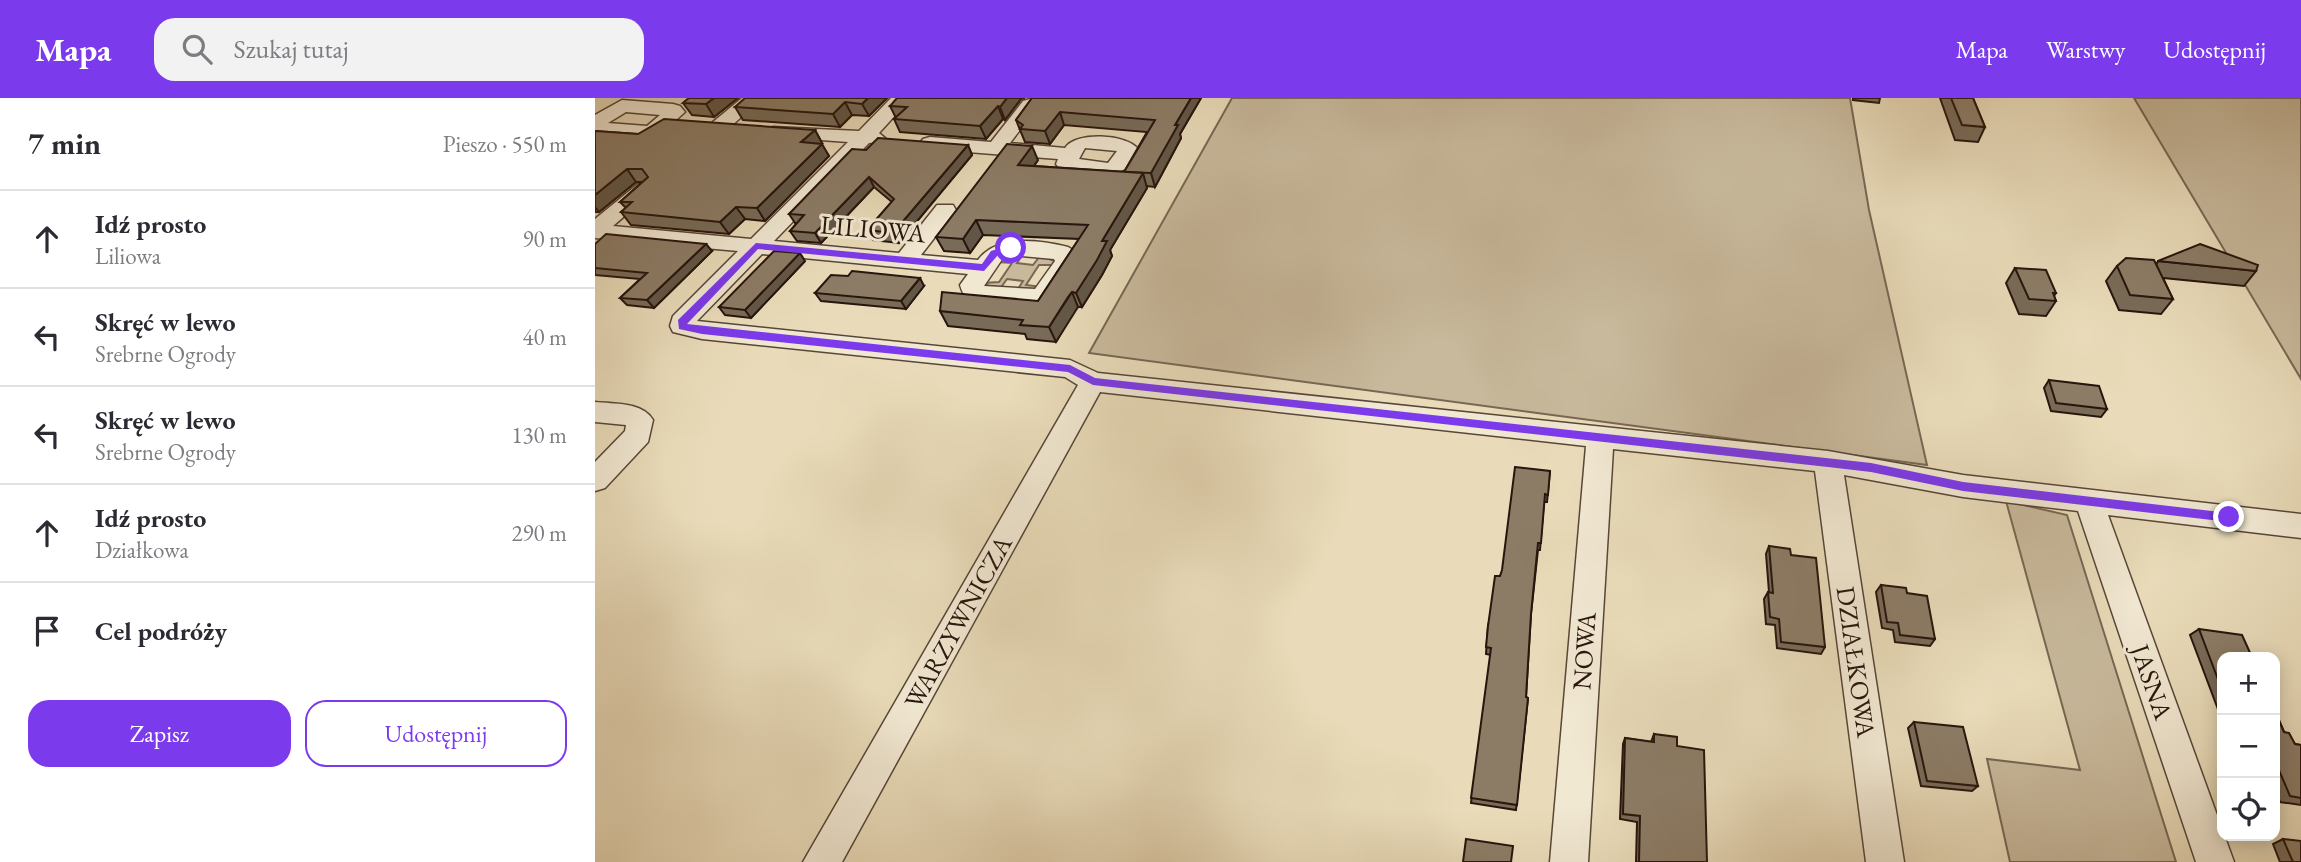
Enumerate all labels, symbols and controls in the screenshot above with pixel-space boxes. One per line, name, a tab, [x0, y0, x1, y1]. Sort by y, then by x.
search box	[154, 18, 644, 81]
text: Mapa	[35, 28, 112, 71]
icon: search	[178, 30, 216, 68]
text: Szukaj tutaj	[234, 32, 349, 66]
text: Mapa	[1956, 34, 2008, 65]
text: Warstwy	[2046, 34, 2125, 65]
text: Udostępnij	[2163, 34, 2266, 65]
text: 7 min	[28, 124, 101, 163]
text: Pieszo · 550 m	[443, 129, 567, 159]
text: Idź prosto	[95, 207, 206, 241]
street label: LILIOWA	[819, 207, 928, 251]
icon: ahead	[28, 220, 66, 258]
text: 90 m	[522, 224, 567, 254]
route start	[995, 232, 1026, 263]
text: Liliowa	[95, 241, 161, 271]
text: Skręć w lewo	[95, 305, 236, 339]
icon: left	[28, 318, 66, 356]
text: 40 m	[522, 322, 567, 352]
text: Srebrne Ogrody	[95, 339, 236, 369]
text: Skręć w lewo	[95, 403, 236, 437]
icon: left	[28, 416, 66, 454]
text: 130 m	[511, 420, 567, 450]
text: Srebrne Ogrody	[95, 437, 236, 467]
text: Idź prosto	[95, 501, 206, 535]
route end	[2213, 501, 2244, 532]
icon: ahead	[28, 514, 66, 552]
text: 290 m	[511, 518, 567, 548]
street label: WARZYWNICZA	[896, 528, 1020, 715]
text: Działkowa	[95, 535, 189, 565]
street label: DZIAŁKOWA	[1829, 584, 1884, 741]
street label: NOWA	[1564, 610, 1604, 691]
icon: arrive	[28, 612, 66, 650]
text: Cel podróży	[95, 614, 227, 648]
street label: JASNA	[2123, 638, 2181, 725]
map controls	[2217, 652, 2280, 841]
button: +	[2217, 652, 2280, 715]
button: Zapisz	[28, 700, 291, 767]
button: Udostępnij	[305, 700, 567, 767]
button: −	[2217, 715, 2280, 778]
button: locate	[2217, 778, 2280, 841]

